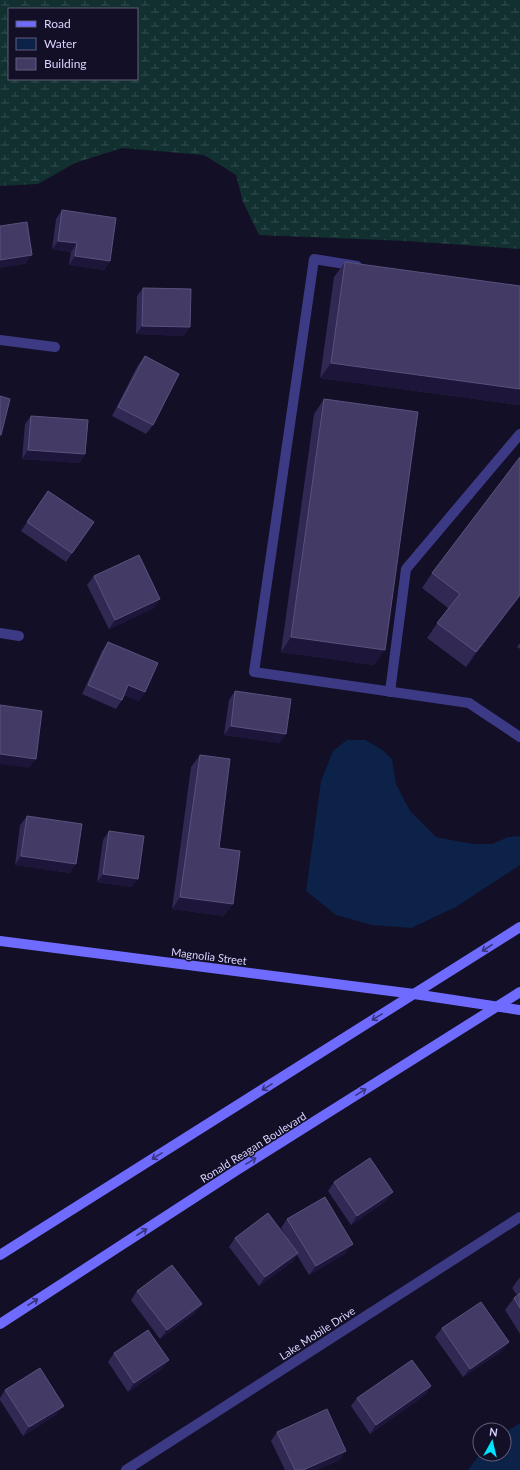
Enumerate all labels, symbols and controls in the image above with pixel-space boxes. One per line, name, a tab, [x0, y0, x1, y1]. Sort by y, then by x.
legend	[8, 8, 138, 80]
text: Road	[44, 16, 71, 31]
text: Water	[44, 36, 77, 51]
text: Building	[44, 56, 87, 71]
one-way arrow	[481, 944, 493, 952]
street label: Magnolia Street	[170, 945, 248, 967]
one-way arrow	[372, 1013, 383, 1022]
one-way arrow	[261, 1083, 273, 1091]
one-way arrow	[355, 1088, 367, 1096]
street label: Ronald Reagan Boulevard	[198, 1109, 308, 1185]
one-way arrow	[152, 1152, 163, 1160]
one-way arrow	[245, 1157, 257, 1165]
one-way arrow	[136, 1228, 147, 1236]
one-way arrow	[27, 1298, 39, 1306]
street label: Lake Mobile Drive	[277, 1304, 357, 1362]
north arrow	[472, 1422, 512, 1462]
text: N	[488, 1425, 499, 1439]

